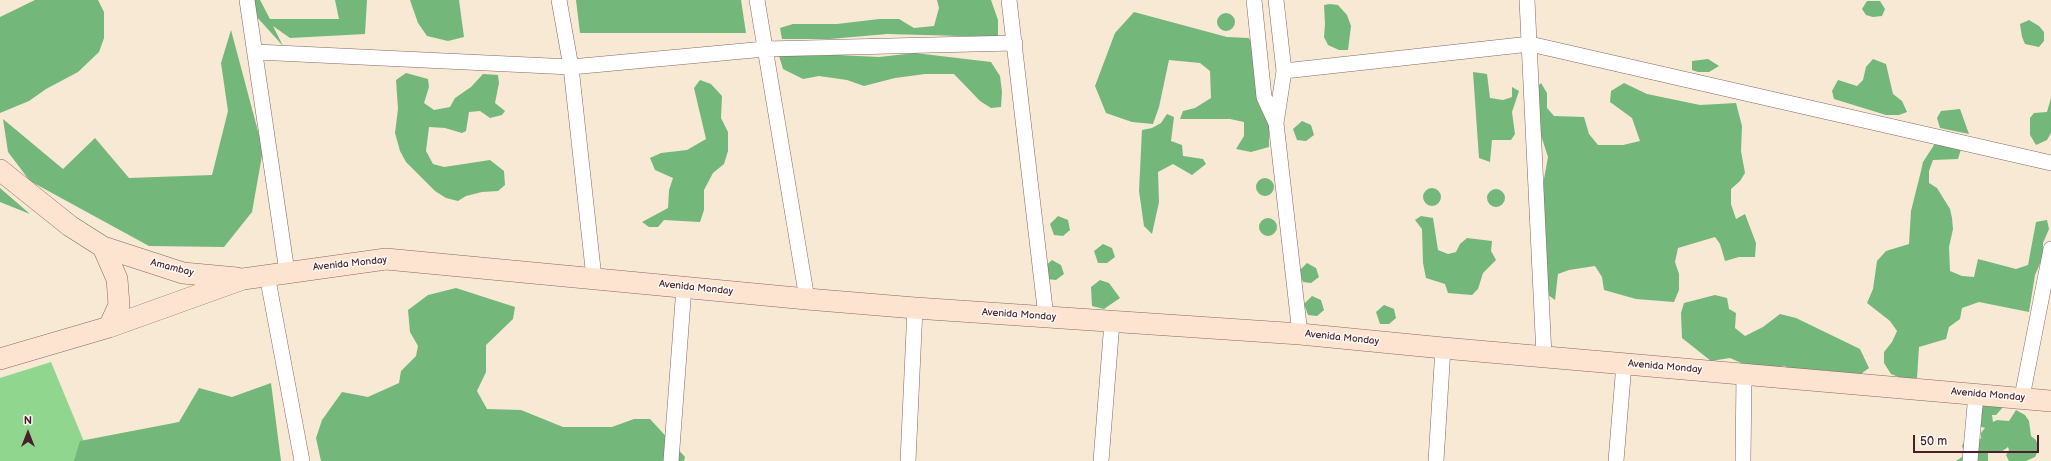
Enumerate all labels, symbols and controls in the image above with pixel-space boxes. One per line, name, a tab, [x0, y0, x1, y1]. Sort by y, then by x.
street label: Avenida Monday	[312, 254, 388, 274]
street label: Amambay	[149, 257, 195, 279]
street label: Avenida Monday	[658, 278, 734, 298]
street label: Avenida Monday	[981, 306, 1057, 324]
street label: Avenida Monday	[1304, 328, 1380, 348]
street label: Avenida Monday	[1627, 358, 1703, 376]
street label: Avenida Monday	[1950, 386, 2026, 404]
north arrow	[8, 413, 48, 453]
text: N	[24, 414, 32, 427]
scale bar	[1915, 427, 2041, 453]
text: 50 m	[1920, 434, 1947, 449]

